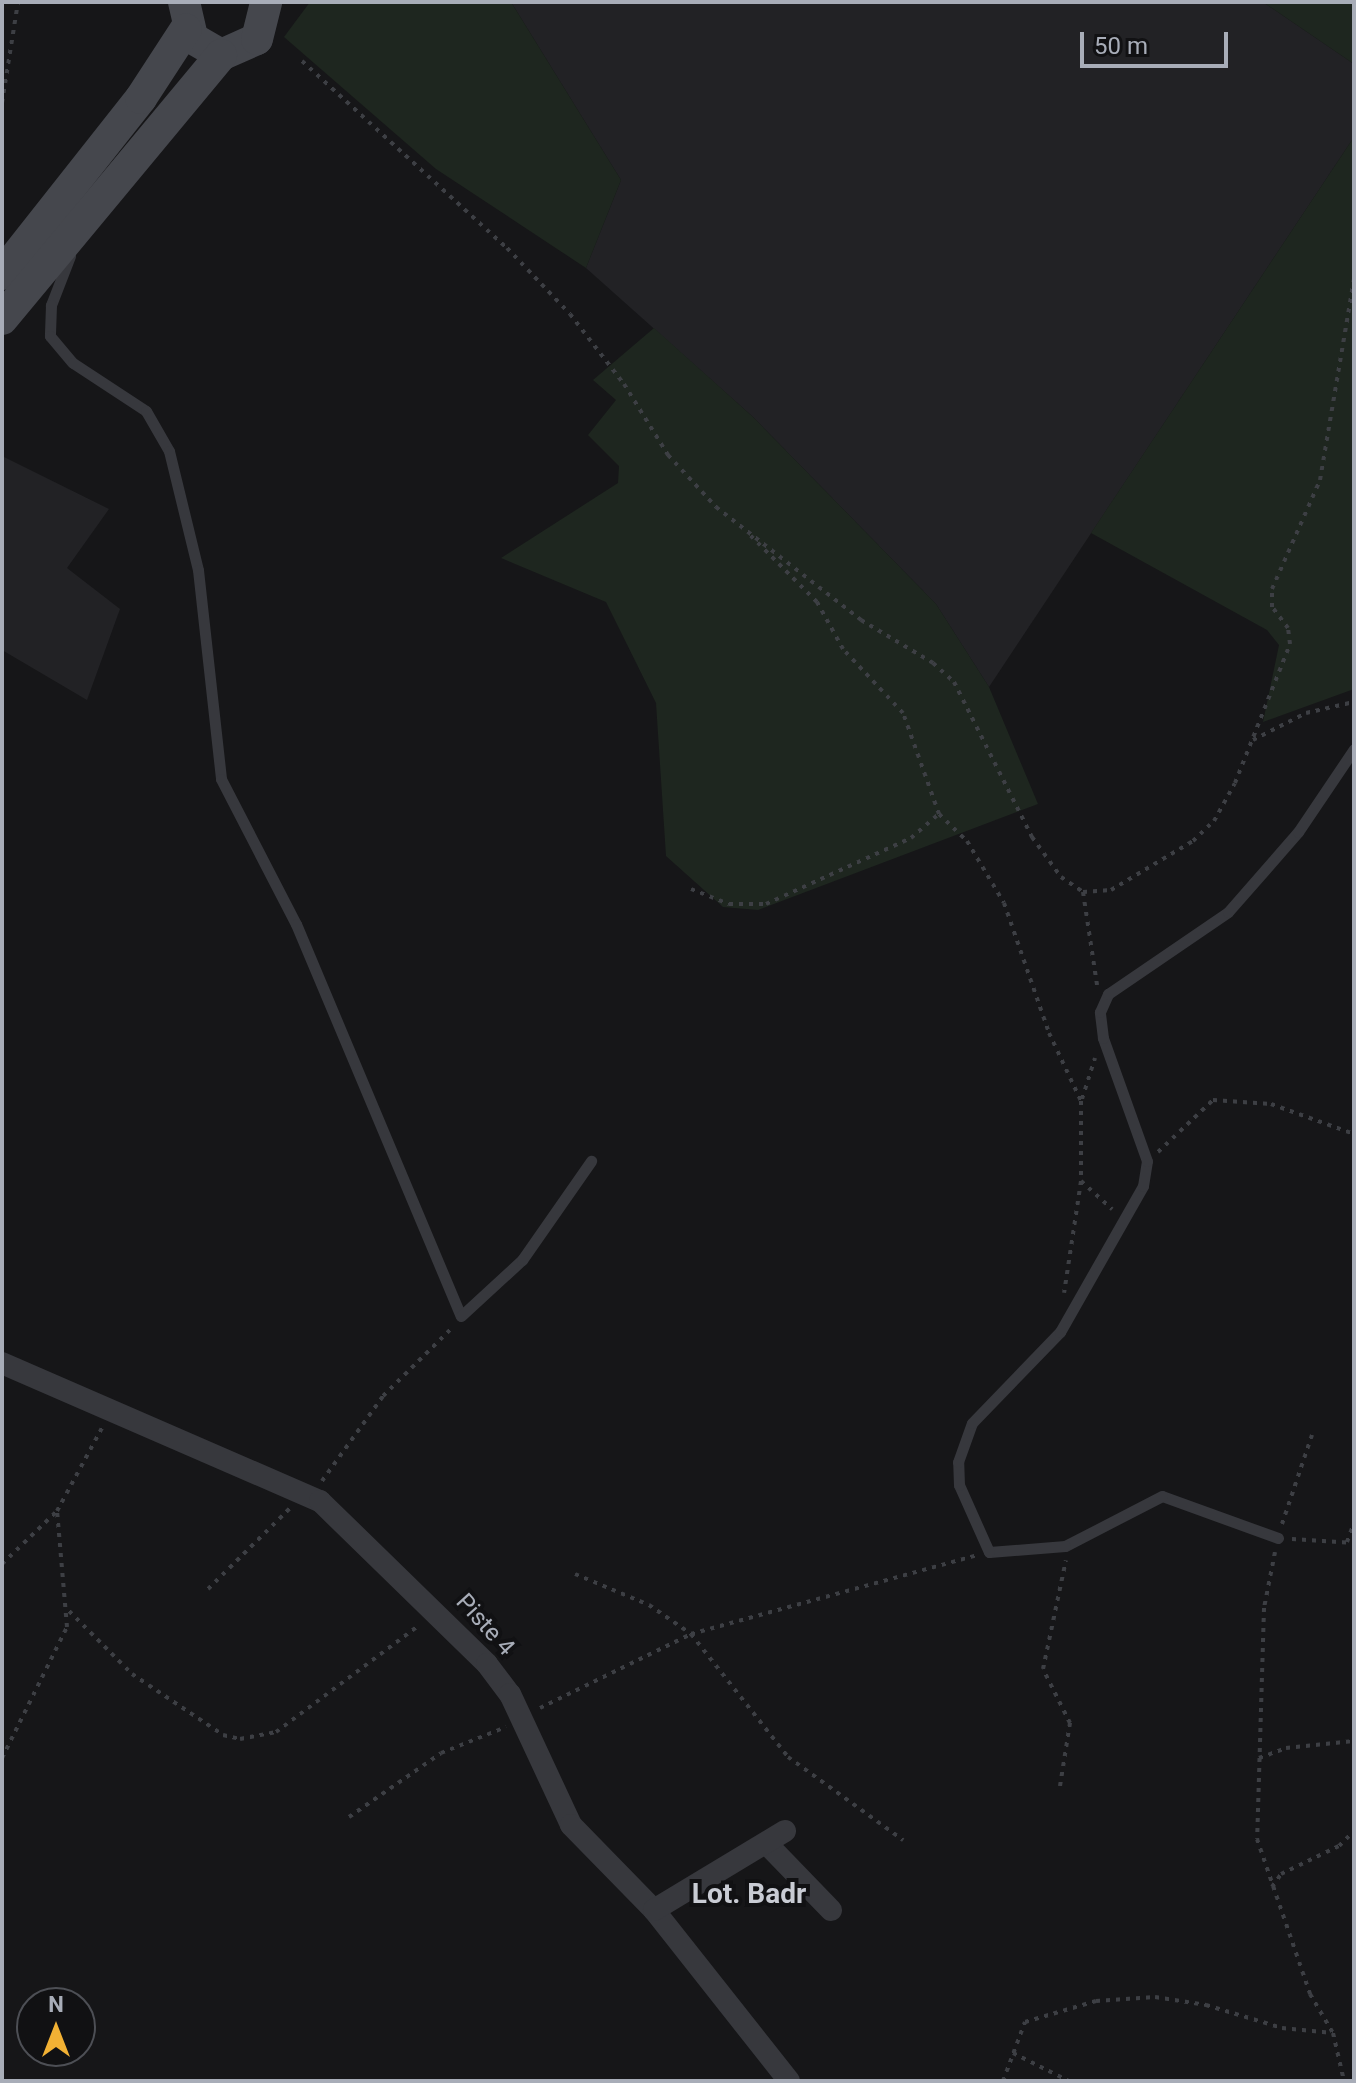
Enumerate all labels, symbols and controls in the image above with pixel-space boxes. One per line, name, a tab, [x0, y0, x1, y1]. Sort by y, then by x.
scale bar	[1084, 16, 1232, 66]
text: 50 m	[1094, 32, 1148, 60]
street label: Piste 4	[450, 1588, 520, 1662]
district label: Lot. Badr	[692, 1877, 806, 1911]
north arrow	[16, 1987, 96, 2067]
text: N	[48, 1992, 64, 2017]

